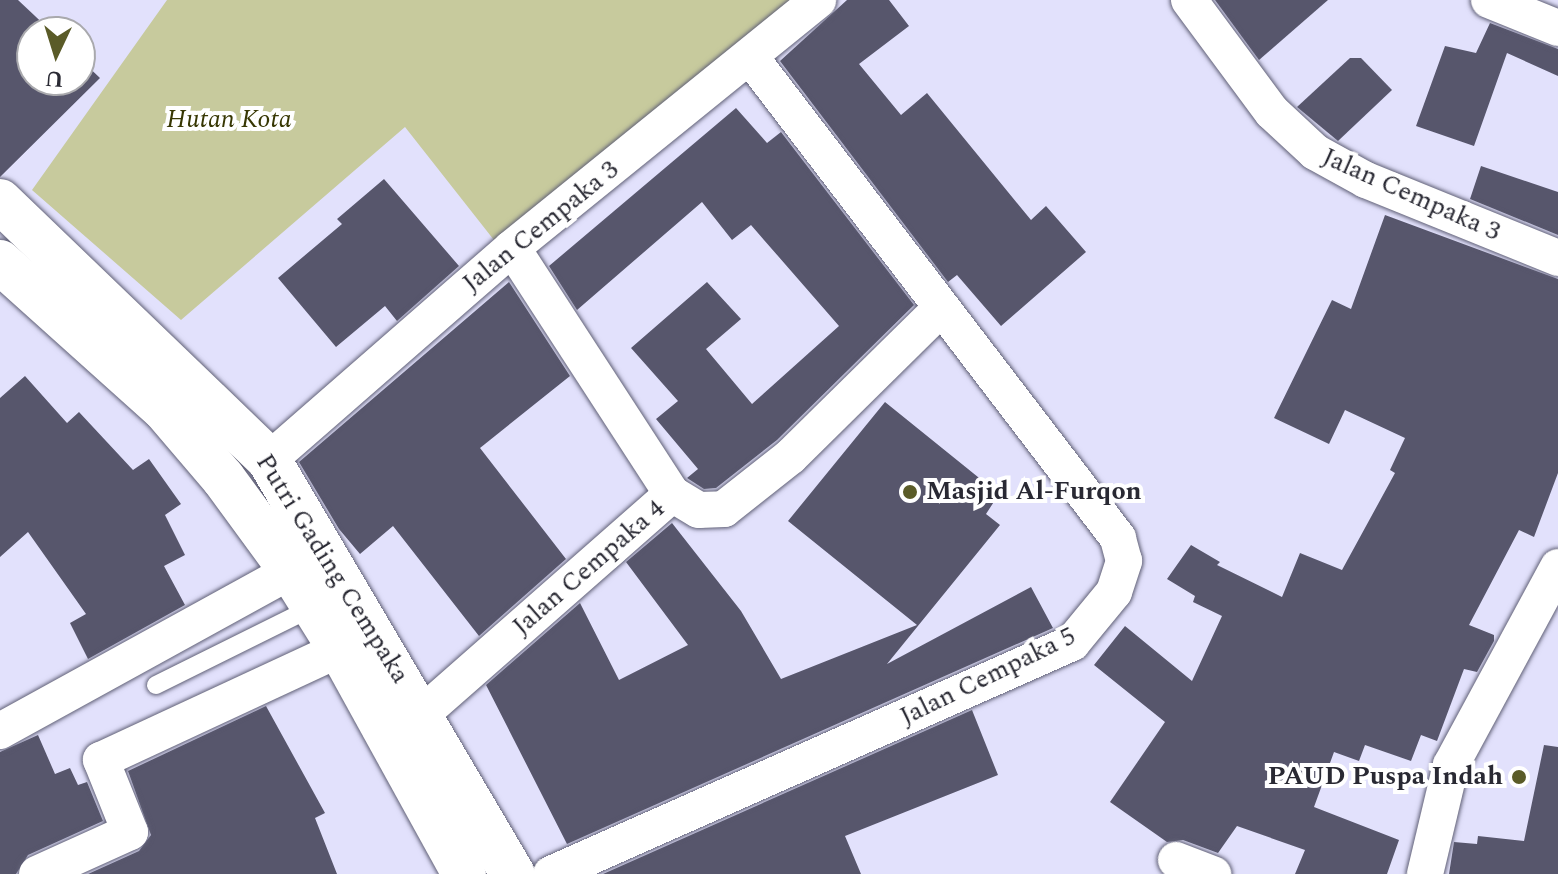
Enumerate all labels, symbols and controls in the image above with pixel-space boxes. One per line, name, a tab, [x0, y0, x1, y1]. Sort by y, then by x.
north arrow	[16, 16, 96, 96]
text: U	[44, 61, 65, 96]
park label: Hutan Kota	[166, 104, 292, 136]
street label: Jalan Cempaka 3	[1317, 142, 1505, 248]
street label: Jalan Cempaka 3	[457, 155, 625, 299]
street label: Putri Gading Cempaka	[249, 448, 415, 690]
place label: Masjid Al-Furqon	[926, 476, 1142, 508]
marker: Masjid Al-Furqon	[901, 483, 919, 501]
street label: Jalan Cempaka 4	[506, 493, 672, 643]
street label: Jalan Cempaka 5	[895, 621, 1081, 733]
place label: PAUD Puspa Indah	[1268, 761, 1503, 793]
marker: PAUD Puspa Indah	[1510, 768, 1528, 786]

